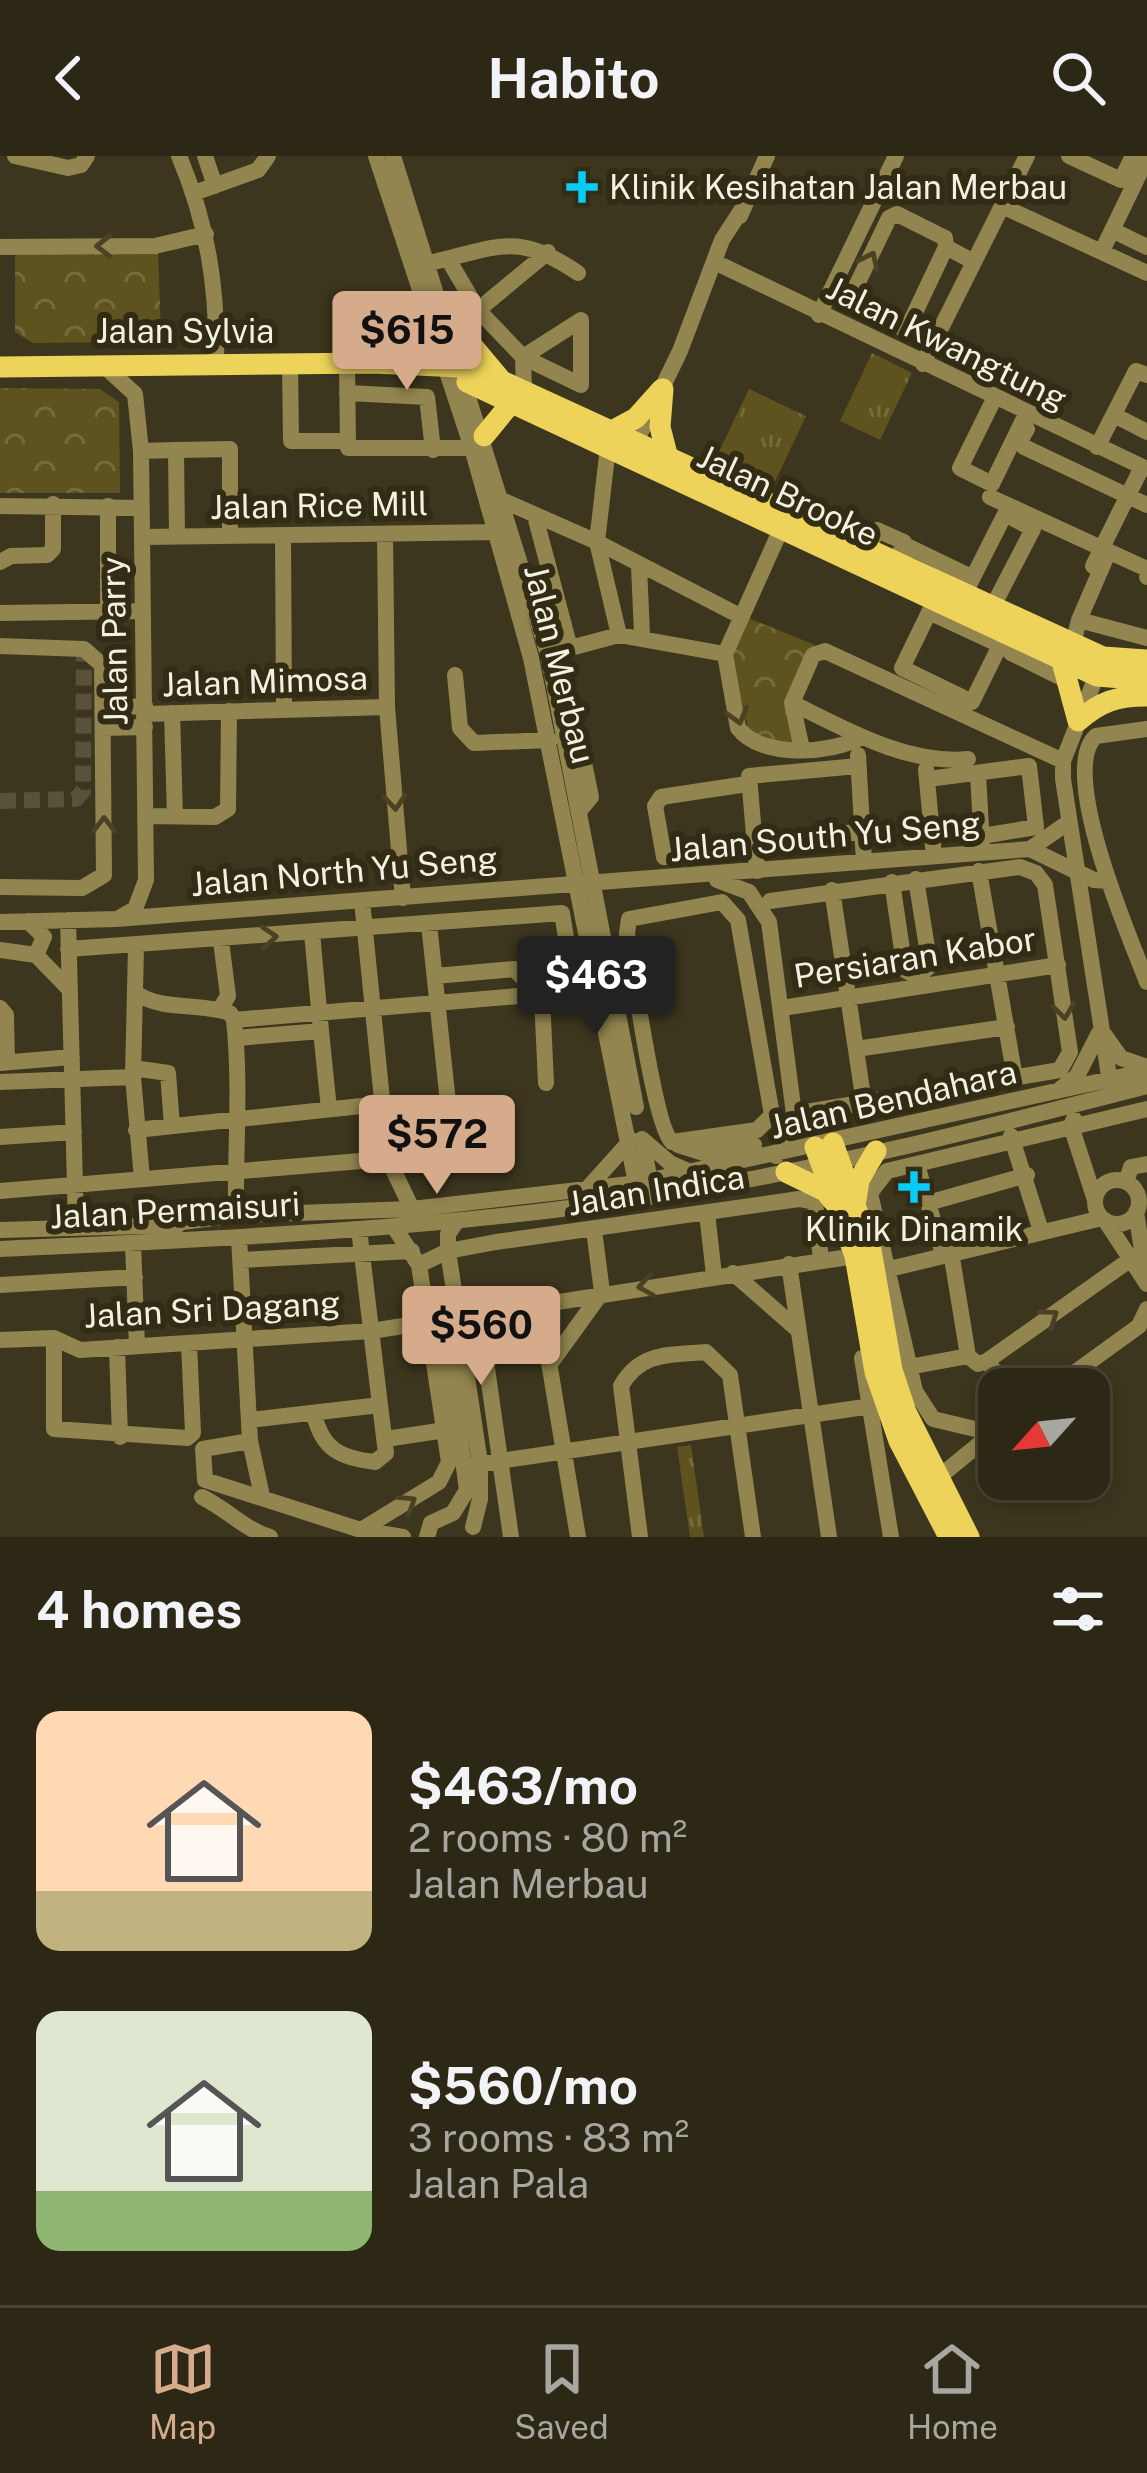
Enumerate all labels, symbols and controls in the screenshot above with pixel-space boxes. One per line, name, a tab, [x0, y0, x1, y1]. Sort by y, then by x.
icon: back	[36, 45, 102, 111]
icon: search	[1045, 45, 1111, 111]
text: Habito	[487, 47, 660, 110]
place label: Klinik Kesihatan Jalan Merbau	[609, 168, 1067, 206]
marker: Klinik Kesihatan Jalan Merbau	[566, 171, 598, 203]
one-way arrow	[94, 233, 112, 259]
one-way arrow	[855, 250, 878, 272]
street label: Jalan Kwangtung	[821, 268, 1073, 418]
pin: $615	[336, 291, 478, 393]
text: $615	[359, 307, 455, 353]
street label: Jalan Sylvia	[96, 312, 274, 350]
street label: Jalan Brooke	[692, 437, 884, 553]
street label: Jalan Rice Mill	[210, 484, 428, 526]
street label: Jalan Parry	[94, 556, 134, 726]
street label: Jalan Merbau	[517, 561, 603, 767]
street label: Jalan Mimosa	[161, 658, 369, 704]
one-way arrow	[724, 705, 749, 726]
one-way arrow	[382, 793, 407, 812]
street label: Jalan South Yu Seng	[668, 803, 982, 869]
one-way arrow	[91, 815, 117, 833]
street label: Jalan North Yu Seng	[189, 839, 499, 903]
street label: Persiaran Kabor	[791, 919, 1039, 995]
one-way arrow	[260, 924, 279, 950]
pin: $463	[525, 936, 667, 1038]
text: $463	[544, 952, 648, 998]
one-way arrow	[1050, 1001, 1076, 1020]
street label: Jalan Bendahara	[766, 1052, 1020, 1146]
pin: $572	[366, 1095, 508, 1197]
text: $572	[386, 1111, 488, 1157]
street label: Jalan Indica	[565, 1157, 747, 1223]
marker: Klinik Dinamik	[898, 1171, 930, 1203]
street label: Jalan Permaisuri	[49, 1184, 301, 1236]
place label: Klinik Dinamik	[805, 1210, 1023, 1248]
one-way arrow	[636, 1272, 656, 1298]
street label: Jalan Sri Dagang	[83, 1283, 341, 1335]
pin: $560	[410, 1286, 552, 1388]
text: $560	[429, 1302, 533, 1348]
one-way arrow	[1037, 1309, 1058, 1331]
north arrow	[978, 1368, 1110, 1500]
map controls	[978, 1368, 1110, 1500]
one-way arrow	[395, 1496, 417, 1518]
icon: filters	[1045, 1576, 1111, 1642]
text: 4 homes	[36, 1580, 242, 1639]
text: $463/mo	[408, 1756, 638, 1815]
icon: home	[132, 1759, 276, 1903]
text: 2 rooms · 80 m²	[408, 1815, 687, 1861]
text: Jalan Merbau	[408, 1861, 649, 1907]
text: $560/mo	[408, 2056, 638, 2115]
icon: home	[132, 2059, 276, 2203]
text: 3 rooms · 83 m²	[408, 2115, 689, 2161]
text: Jalan Pala	[408, 2161, 589, 2207]
tab: Map	[149, 2336, 216, 2446]
tab: Saved	[514, 2336, 609, 2446]
tab: Home	[907, 2336, 998, 2446]

